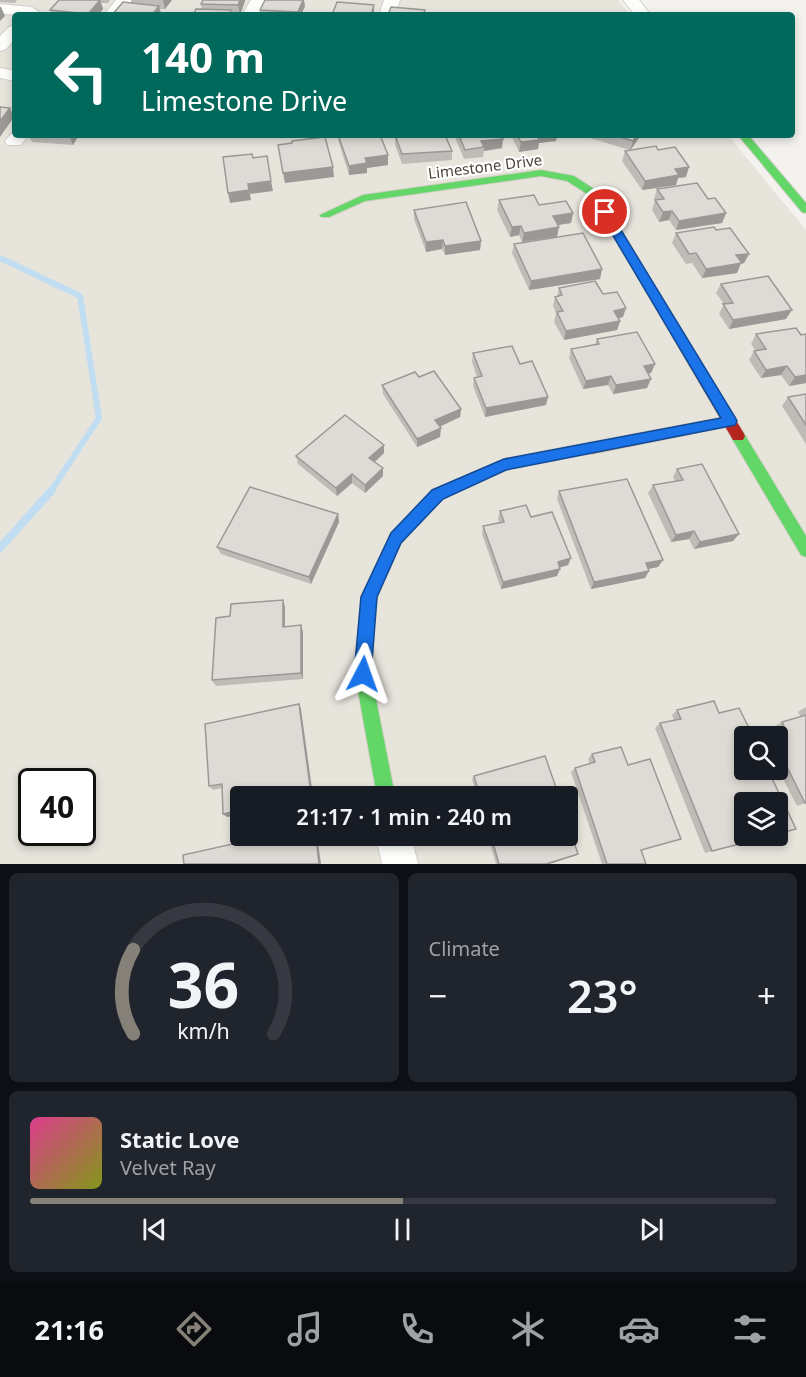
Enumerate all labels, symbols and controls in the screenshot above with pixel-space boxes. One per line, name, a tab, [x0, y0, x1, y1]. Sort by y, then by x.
text: 140 m	[141, 28, 265, 85]
icon: left	[42, 36, 120, 114]
text: Limestone Drive	[141, 82, 347, 119]
street label: Limestone Drive	[427, 149, 543, 183]
pin	[579, 186, 630, 237]
icon: arrive	[588, 195, 621, 228]
position arrow	[331, 642, 395, 706]
map controls	[734, 726, 788, 846]
button: search	[734, 726, 788, 780]
speed limit sign: 40	[18, 768, 96, 846]
button: layers	[734, 792, 788, 846]
text: 21:17 · 1 min · 240 m	[296, 801, 512, 831]
text: Climate	[429, 935, 500, 962]
text: 36	[168, 941, 239, 1026]
text: 23°	[567, 965, 638, 1026]
text: −	[429, 973, 447, 1018]
text: +	[757, 973, 776, 1018]
text: km/h	[177, 1017, 230, 1046]
text: Static Love	[120, 1124, 239, 1154]
text: Velvet Ray	[120, 1154, 216, 1181]
icon: previous	[138, 1213, 171, 1246]
icon: pause	[386, 1213, 419, 1246]
icon: next	[635, 1213, 668, 1246]
icon: directions	[173, 1308, 215, 1350]
icon: music	[284, 1308, 326, 1350]
icon: phone	[396, 1308, 438, 1350]
icon: climate	[507, 1308, 549, 1350]
icon: car	[618, 1308, 660, 1350]
icon: filters	[729, 1308, 771, 1350]
text: 21:16	[35, 1311, 104, 1348]

